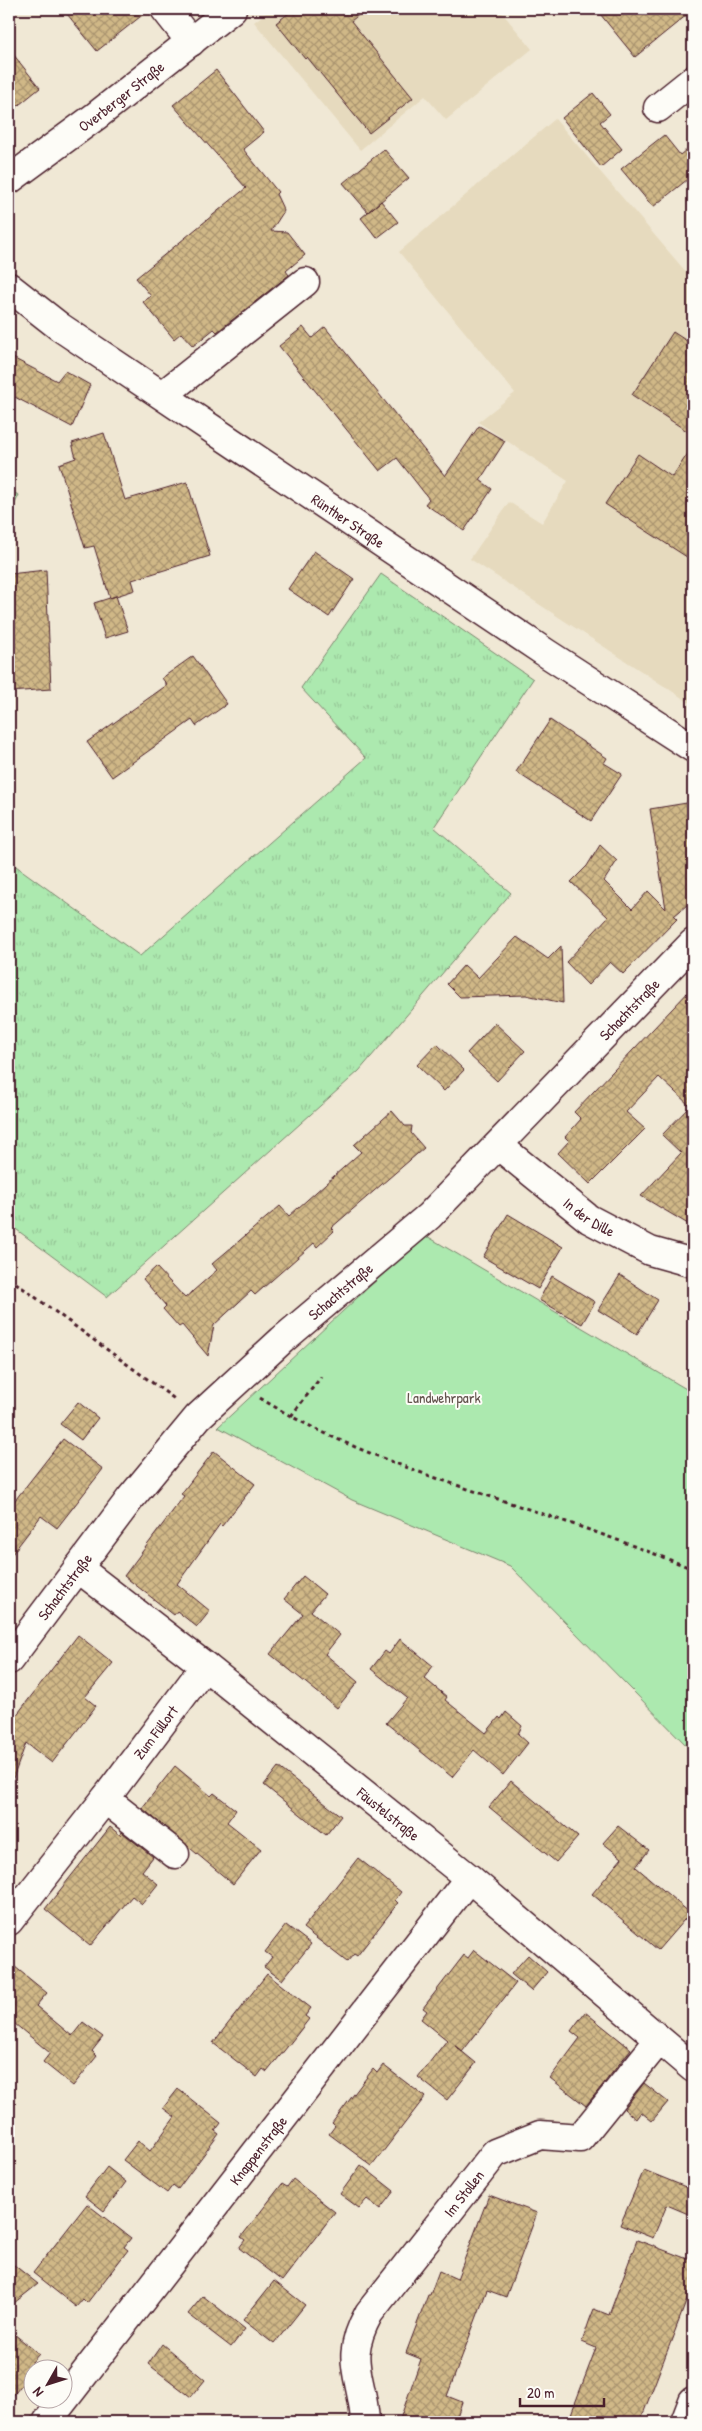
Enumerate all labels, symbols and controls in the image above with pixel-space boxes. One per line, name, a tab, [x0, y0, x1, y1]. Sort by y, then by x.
street label: Overberger Straße	[74, 56, 168, 136]
street label: Rünther Straße	[308, 488, 389, 553]
street label: Schachtstraße	[594, 973, 664, 1045]
street label: In der Dille	[559, 1192, 619, 1241]
street label: Schachtstraße	[303, 1257, 377, 1324]
park label: Landwehrpark	[407, 1387, 481, 1408]
street label: Schachtstraße	[32, 1549, 96, 1624]
street label: Zum Füllort	[128, 1700, 183, 1763]
street label: Fäustelstraße	[352, 1781, 425, 1845]
street label: Knappenstraße	[224, 2111, 291, 2189]
street label: Im Stollen	[438, 2165, 489, 2221]
north arrow	[22, 2358, 72, 2408]
scale bar	[520, 2376, 603, 2408]
text: 20 m	[527, 2382, 554, 2403]
text: N	[27, 2383, 47, 2401]

